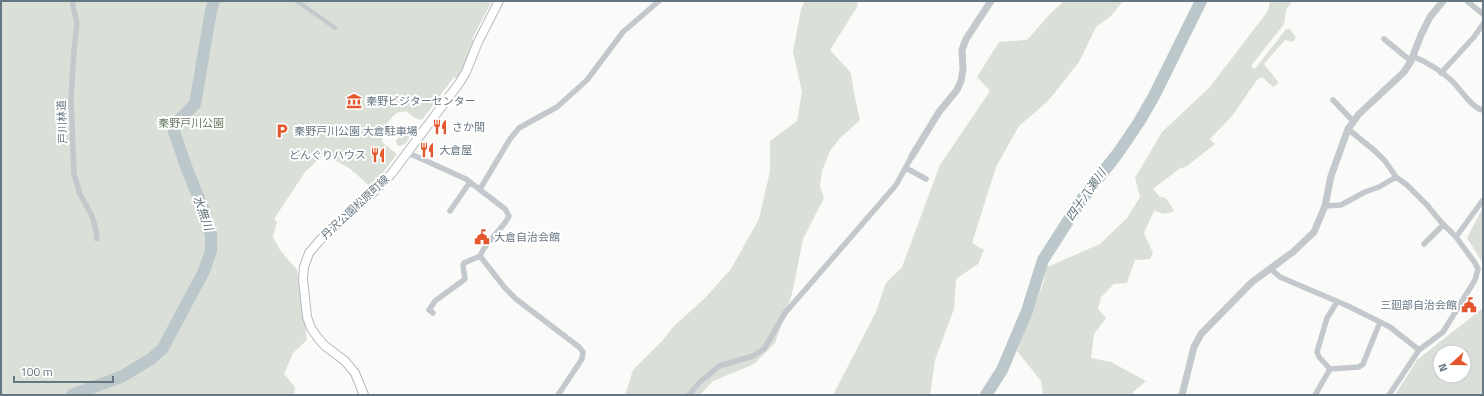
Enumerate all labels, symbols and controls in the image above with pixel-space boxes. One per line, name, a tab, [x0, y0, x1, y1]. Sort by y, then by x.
museum icon: 秦野ビジターセンター	[345, 92, 363, 110]
place label: 秦野ビジターセンター	[366, 93, 476, 109]
street label: 戸川林道	[53, 100, 71, 144]
park label: 秦野戸川公園	[158, 115, 224, 131]
restaurant icon: さか間	[431, 118, 449, 136]
place label: さか間	[452, 119, 485, 135]
parking icon: 秦野戸川公園 大倉駐車場	[273, 122, 291, 140]
place label: 秦野戸川公園 大倉駐車場	[294, 123, 417, 139]
restaurant icon: 大倉屋	[418, 141, 436, 159]
place label: 大倉屋	[439, 142, 472, 158]
restaurant icon: どんぐりハウス	[369, 146, 387, 164]
place label: どんぐりハウス	[289, 147, 366, 163]
water label: 四十八瀬川	[1061, 163, 1112, 225]
street label: 丹沢公園松原町線	[317, 171, 393, 243]
water label: 水無川	[188, 193, 219, 235]
public building icon: 大倉自治会館	[473, 228, 491, 246]
place label: 大倉自治会館	[494, 229, 560, 245]
public building icon: 三廻部自治会館	[1460, 296, 1478, 314]
place label: 三廻部自治会館	[1380, 297, 1457, 313]
north arrow	[1432, 344, 1472, 384]
scale bar	[14, 358, 113, 384]
text: N	[1434, 361, 1451, 374]
text: 100 m	[20, 362, 53, 381]

